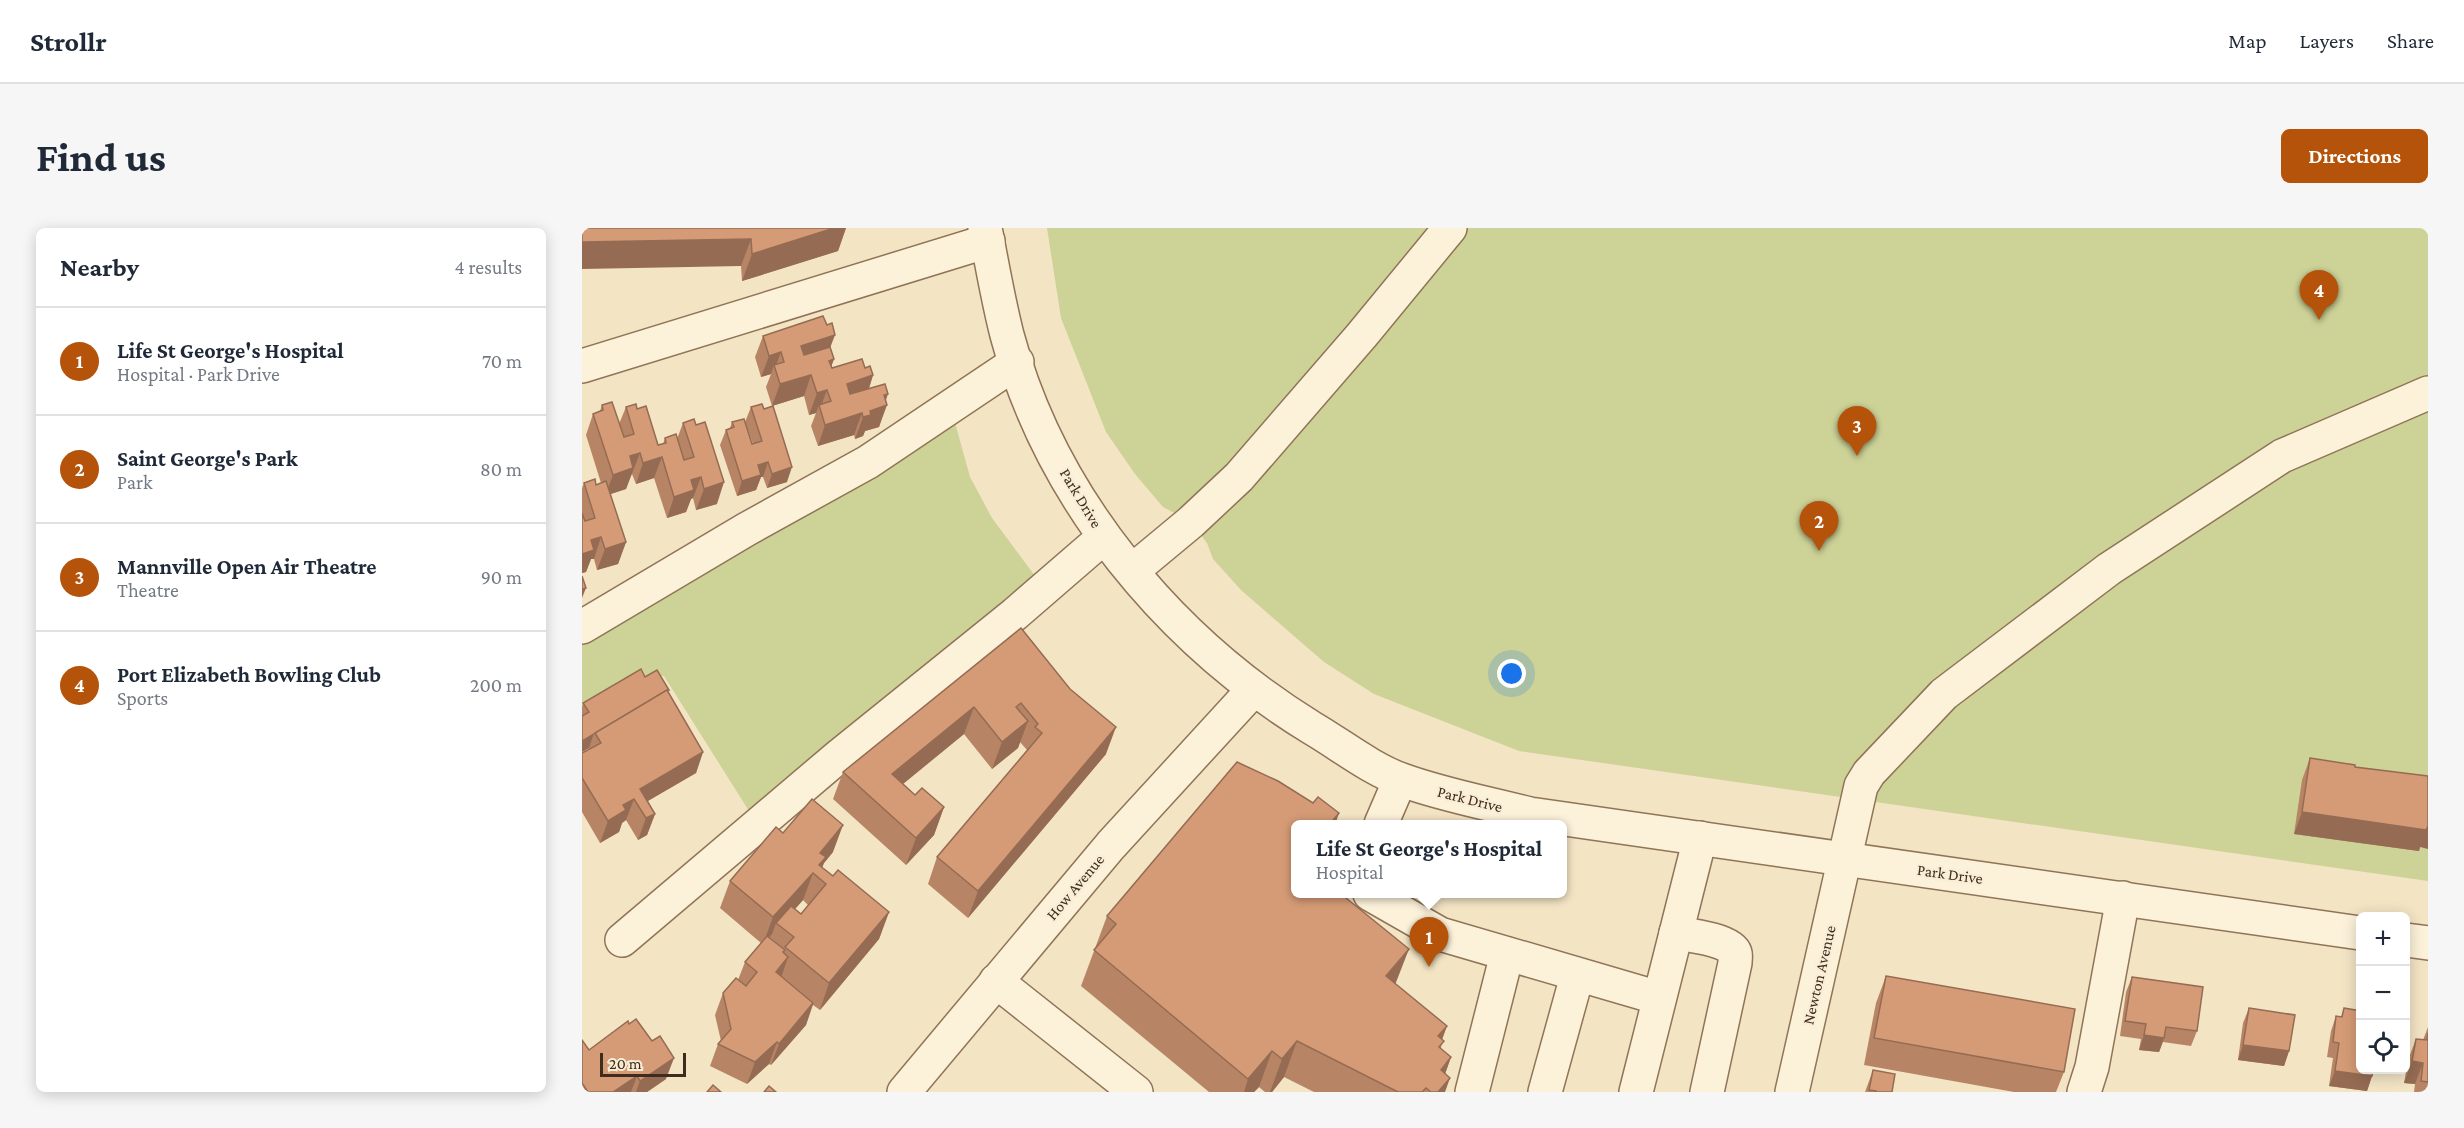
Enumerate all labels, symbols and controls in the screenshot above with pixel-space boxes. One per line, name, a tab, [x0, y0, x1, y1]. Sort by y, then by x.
text: Strollr	[30, 26, 107, 57]
text: Map	[2228, 29, 2267, 53]
text: Layers	[2300, 29, 2354, 53]
text: Share	[2387, 29, 2434, 53]
button: Directions	[2281, 129, 2428, 183]
text: Find us	[36, 133, 166, 180]
text: Nearby	[60, 253, 139, 282]
text: 4 results	[455, 256, 522, 278]
pin: 4	[2300, 270, 2338, 320]
text: Life St George's Hospital	[117, 338, 344, 363]
text: 1	[76, 350, 83, 372]
text: 70 m	[482, 350, 522, 372]
text: Hospital · Park Drive	[117, 363, 280, 385]
pin: 3	[1838, 406, 1876, 456]
text: Saint George's Park	[117, 446, 298, 471]
text: 2	[74, 458, 85, 480]
text: 80 m	[480, 458, 522, 480]
street label: Park Drive	[1057, 465, 1105, 531]
text: Park	[117, 471, 153, 493]
pin: 2	[1800, 502, 1838, 551]
text: Mannville Open Air Theatre	[117, 554, 377, 579]
text: 3	[75, 566, 84, 588]
text: 90 m	[481, 566, 522, 588]
text: Theatre	[117, 579, 179, 601]
your location	[1497, 659, 1526, 688]
text: Port Elizabeth Bowling Club	[117, 662, 381, 687]
text: 4	[74, 674, 85, 696]
text: 200 m	[470, 674, 522, 696]
text: Sports	[117, 687, 168, 709]
street label: Park Drive	[1436, 783, 1504, 815]
popup	[1291, 820, 1567, 898]
text: Life St George's Hospital	[1316, 836, 1542, 861]
street label: How Avenue	[1043, 851, 1107, 923]
text: Hospital	[1316, 861, 1383, 883]
street label: Park Drive	[1916, 861, 1984, 887]
map controls	[2356, 912, 2410, 1074]
button: +	[2356, 912, 2410, 966]
pin: 1	[1410, 918, 1448, 967]
street label: Newton Avenue	[1799, 924, 1839, 1026]
button: −	[2356, 966, 2410, 1020]
button: locate	[2356, 1020, 2410, 1074]
scale bar	[600, 1050, 686, 1078]
text: 20 m	[609, 1055, 642, 1072]

